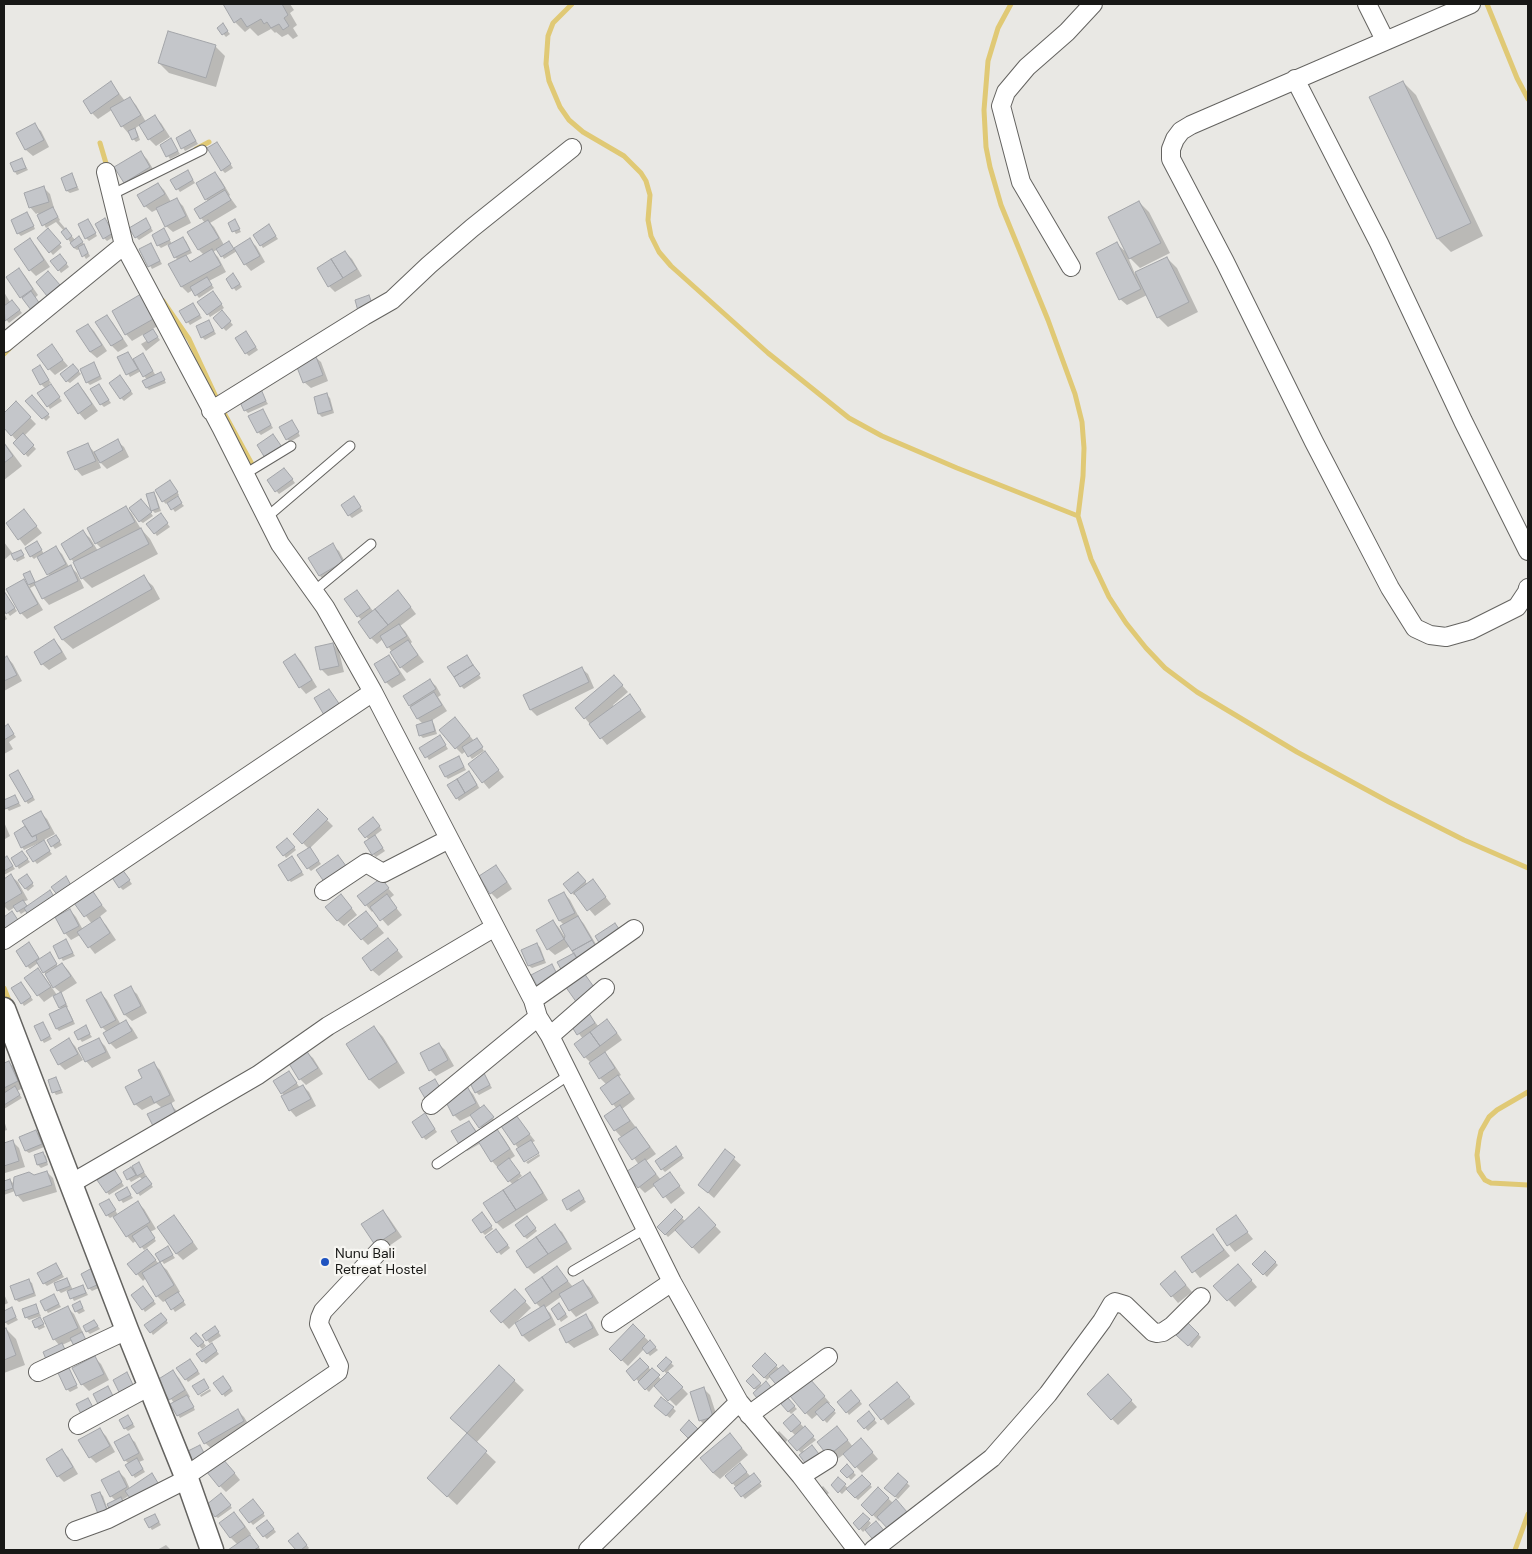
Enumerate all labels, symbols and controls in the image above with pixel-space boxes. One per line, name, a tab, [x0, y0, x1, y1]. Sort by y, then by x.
place label: Nunu Bali Retreat Hostel	[335, 1246, 427, 1278]
marker: Nunu Bali Retreat Hostel	[319, 1256, 331, 1268]

